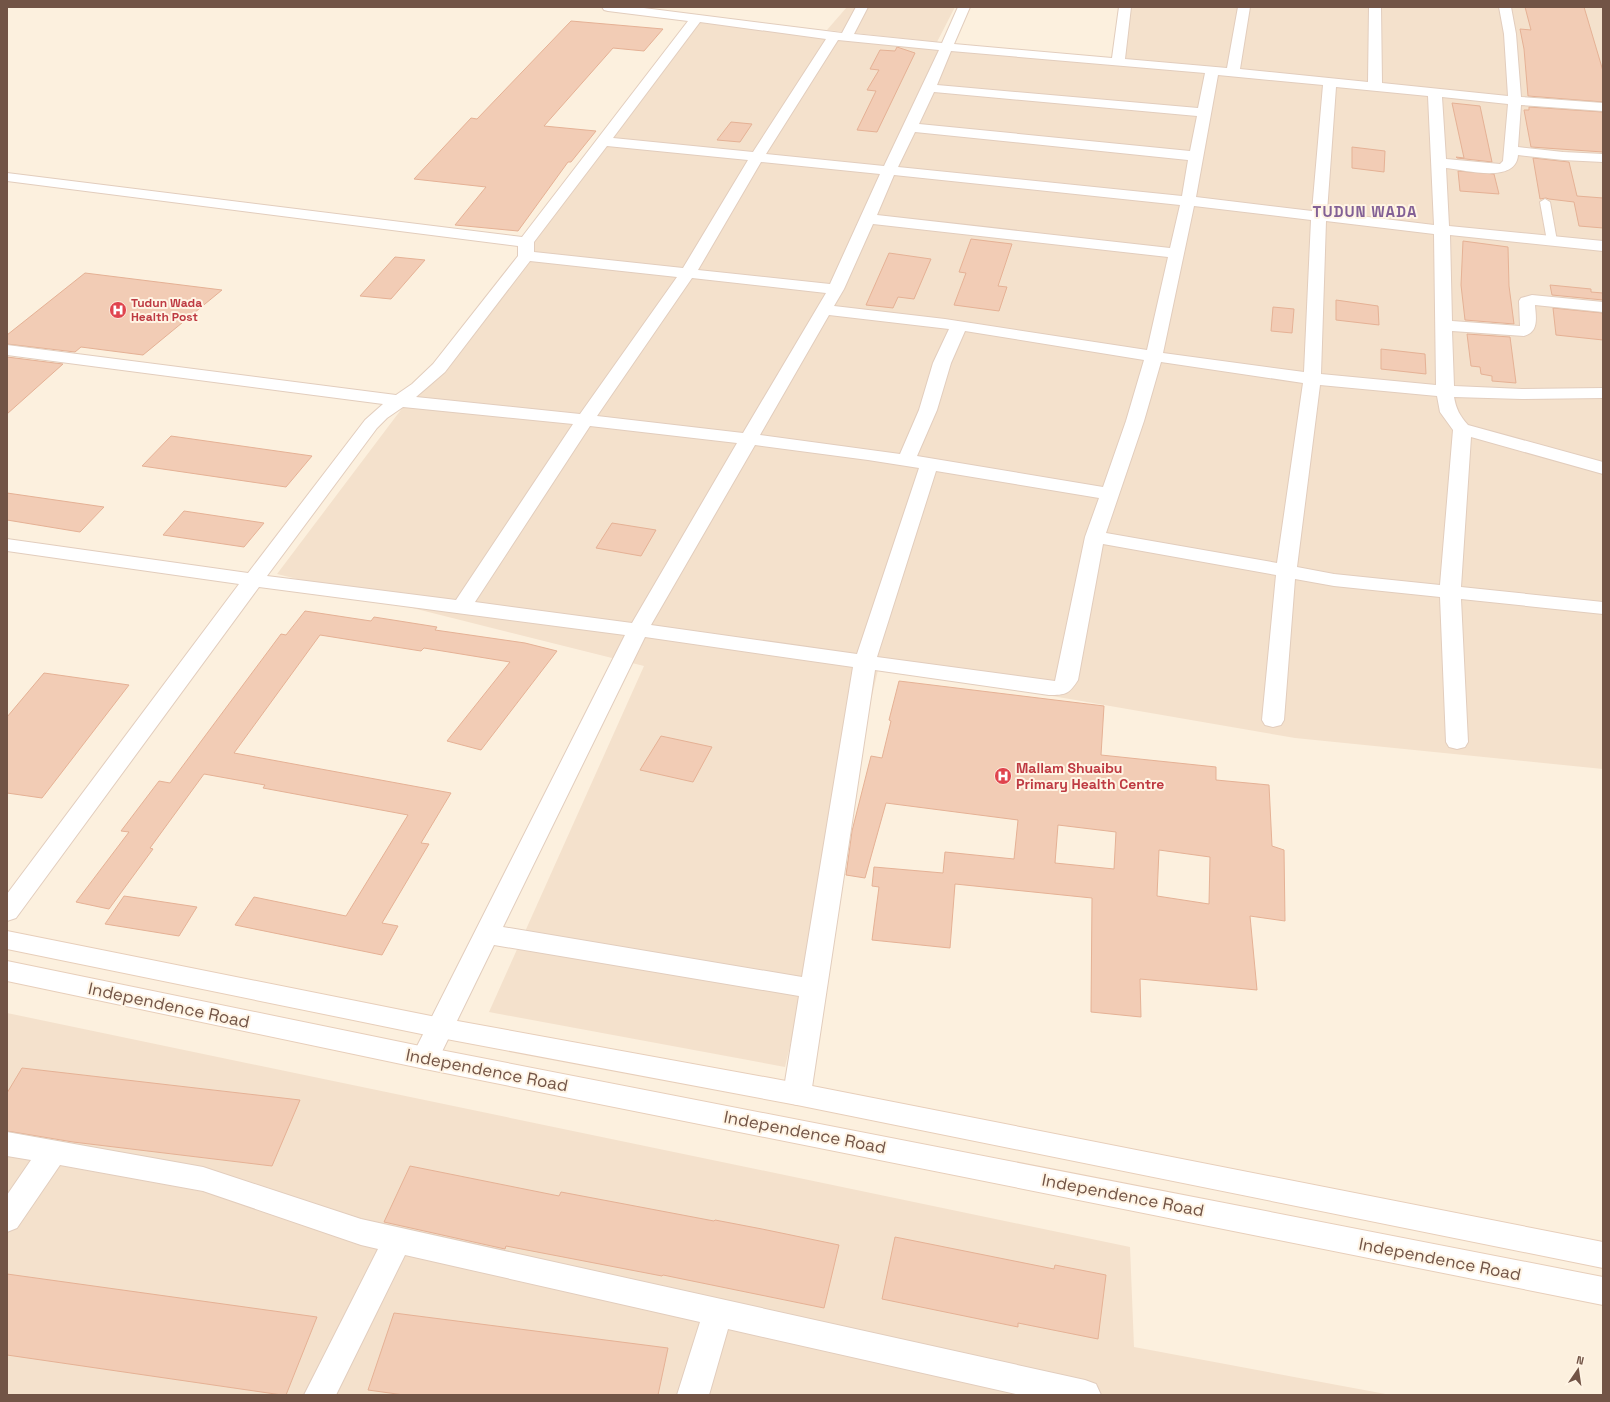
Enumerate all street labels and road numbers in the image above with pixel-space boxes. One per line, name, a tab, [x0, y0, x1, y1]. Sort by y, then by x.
street label: Independence Road	[86, 977, 252, 1033]
street label: Independence Road	[404, 1043, 570, 1097]
street label: Independence Road	[722, 1105, 888, 1159]
street label: Independence Road	[1040, 1168, 1206, 1222]
street label: Independence Road	[1357, 1232, 1523, 1286]

